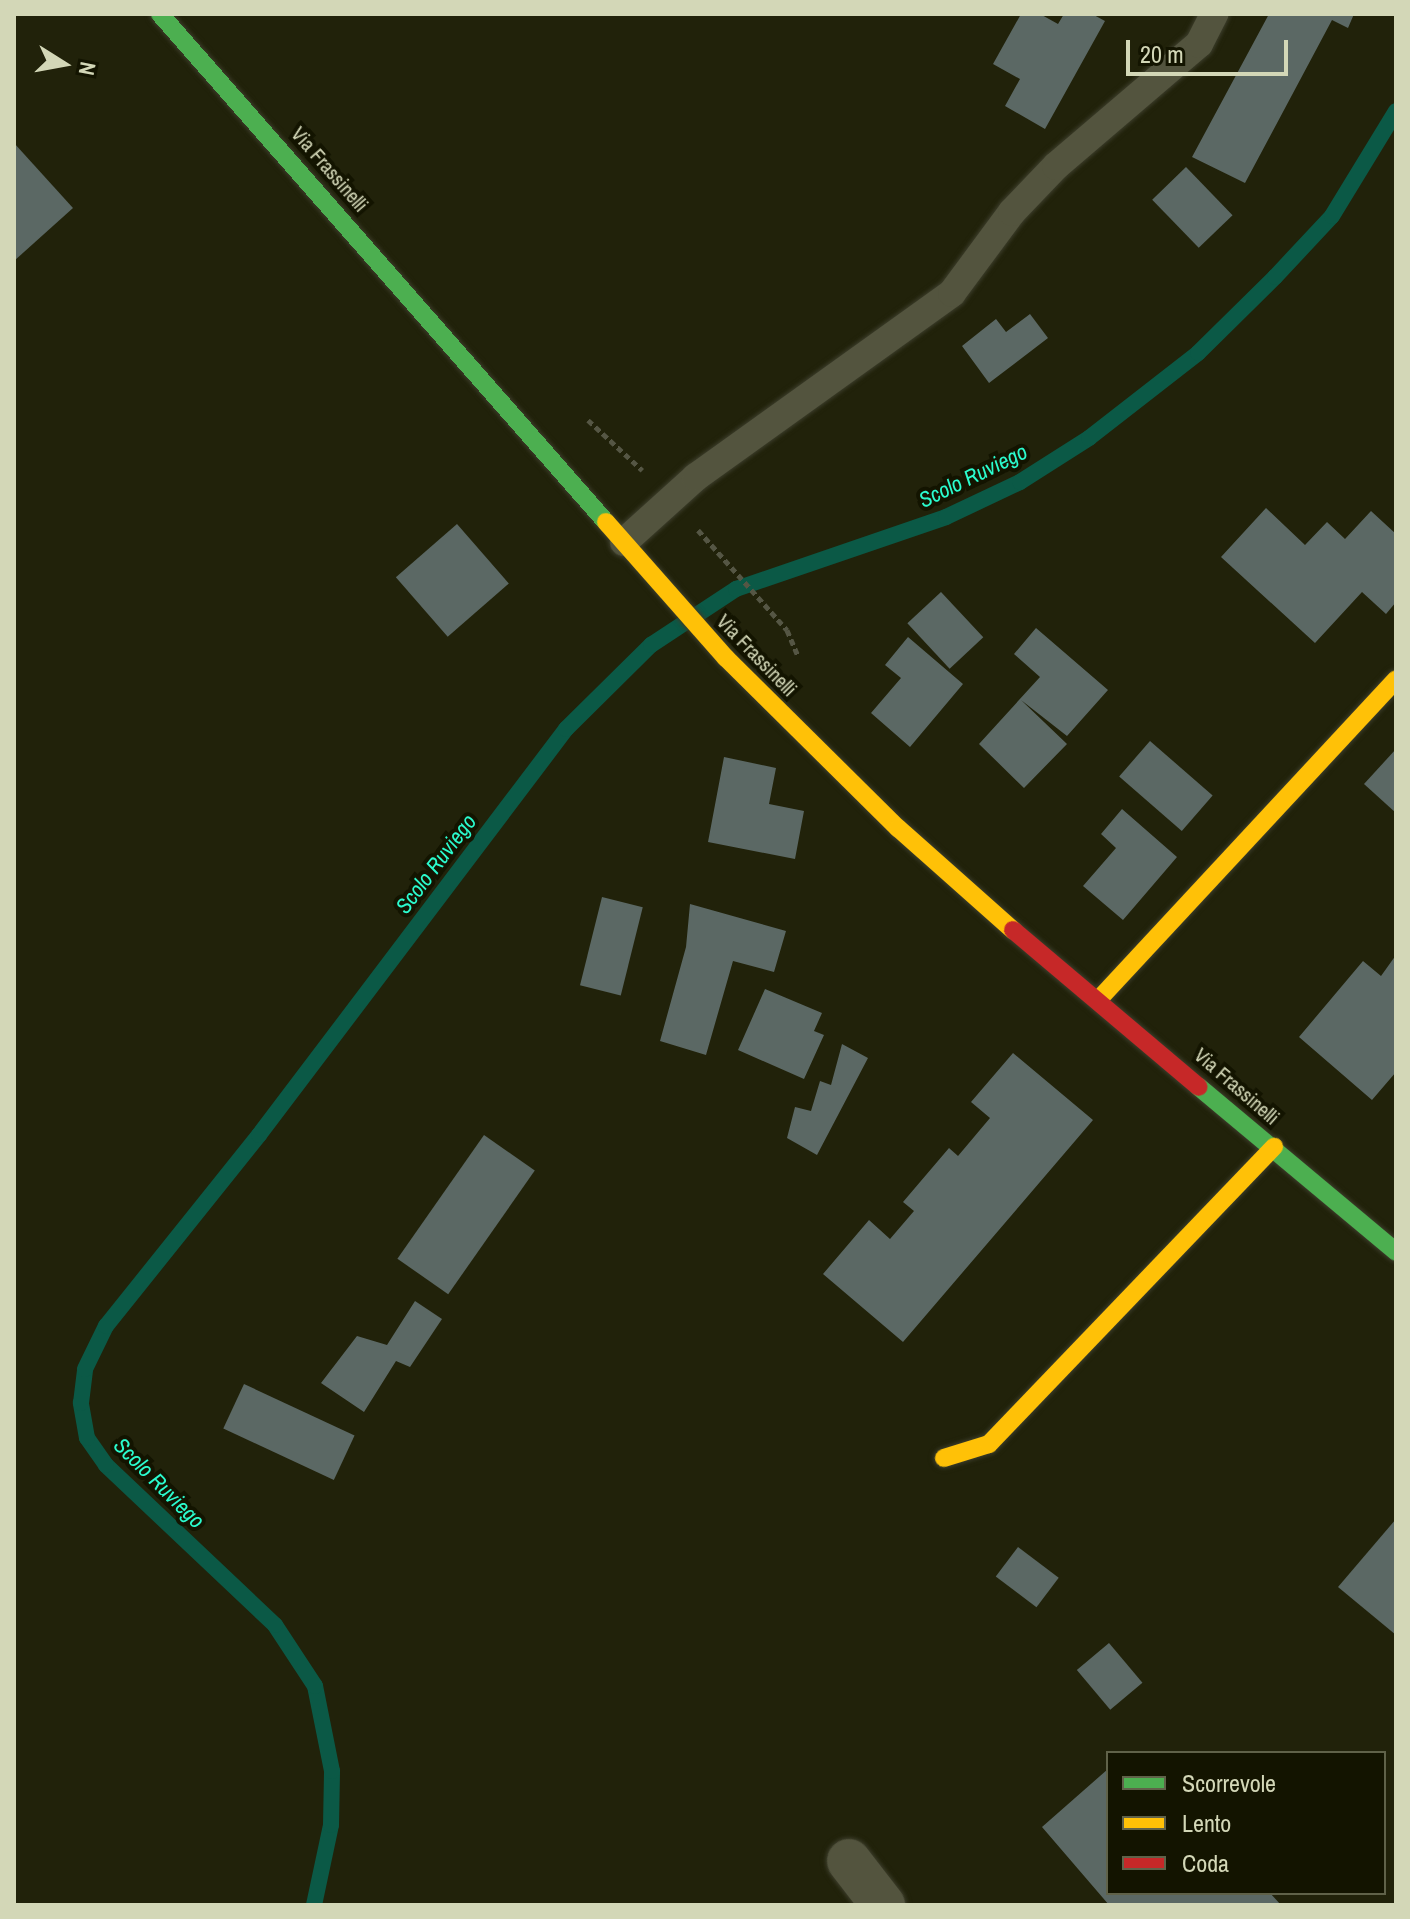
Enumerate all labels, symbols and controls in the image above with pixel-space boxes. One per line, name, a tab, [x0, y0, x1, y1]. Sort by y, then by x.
north arrow	[24, 24, 104, 104]
scale bar	[1130, 24, 1292, 74]
text: 20 m	[1140, 38, 1184, 70]
text: N	[72, 59, 104, 78]
street label: Via Frassinelli	[287, 122, 373, 216]
water label: Scolo Ruviego	[914, 438, 1032, 514]
street label: Via Frassinelli	[712, 609, 802, 701]
water label: Scolo Ruviego	[390, 809, 482, 919]
street label: Via Frassinelli	[1190, 1043, 1284, 1129]
water label: Scolo Ruviego	[108, 1432, 210, 1534]
legend	[1106, 1751, 1386, 1895]
text: Scorrevole	[1182, 1767, 1276, 1799]
text: Lento	[1182, 1807, 1231, 1839]
text: Coda	[1182, 1847, 1229, 1879]

